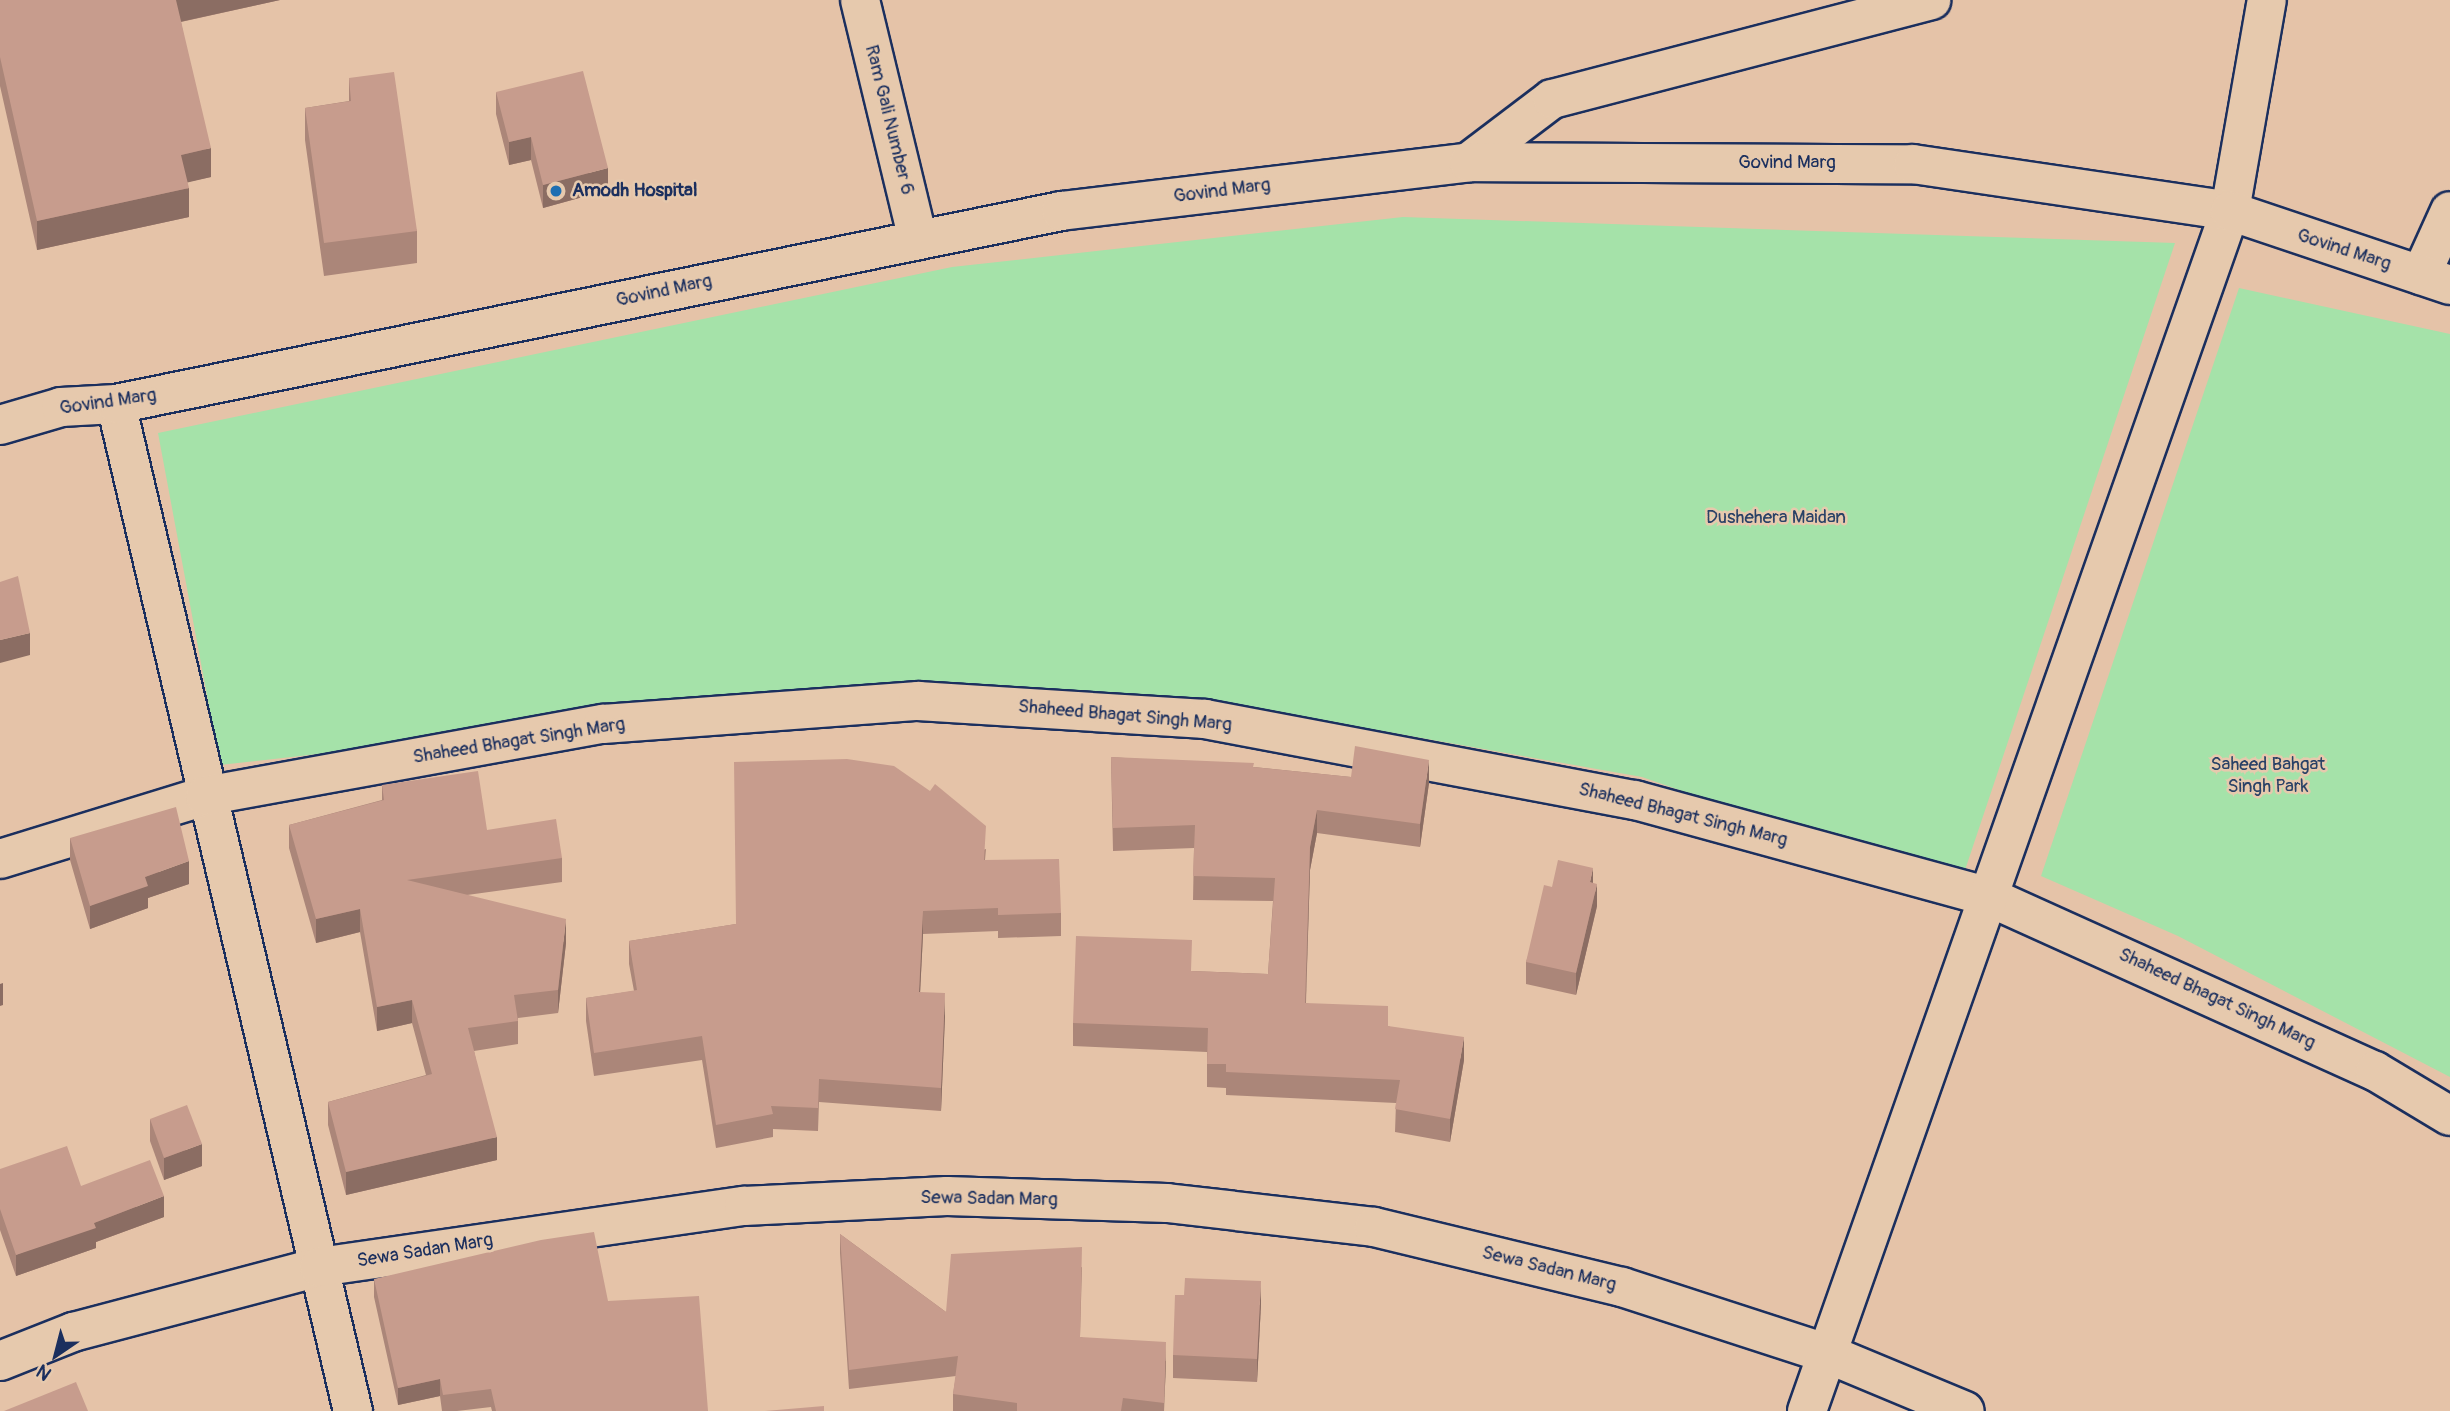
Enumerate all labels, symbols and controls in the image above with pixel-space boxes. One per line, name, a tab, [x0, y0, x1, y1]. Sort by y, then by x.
street label: Ram Gali Number 6	[859, 43, 919, 197]
street label: Govind Marg	[1738, 152, 1836, 174]
street label: Govind Marg	[1172, 174, 1272, 208]
place label: Amodh Hospital	[572, 180, 697, 202]
marker: Amodh Hospital	[546, 181, 566, 201]
street label: Govind Marg	[2294, 224, 2394, 276]
street label: Govind Marg	[614, 270, 714, 312]
street label: Govind Marg	[58, 384, 158, 420]
park label: Dushehera Maidan	[1706, 507, 1846, 529]
street label: Shaheed Bhagat Singh Marg	[1017, 695, 1233, 737]
street label: Shaheed Bhagat Singh Marg	[411, 713, 627, 769]
park label: Saheed Bahgat Singh Park	[2211, 754, 2325, 798]
street label: Shaheed Bhagat Singh Marg	[1576, 778, 1790, 852]
street label: Shaheed Bhagat Singh Marg	[2115, 943, 2319, 1055]
street label: Sewa Sadan Marg	[920, 1186, 1058, 1212]
street label: Sewa Sadan Marg	[355, 1229, 495, 1273]
street label: Sewa Sadan Marg	[1480, 1241, 1618, 1297]
north arrow	[21, 1320, 91, 1390]
text: N	[32, 1359, 56, 1386]

